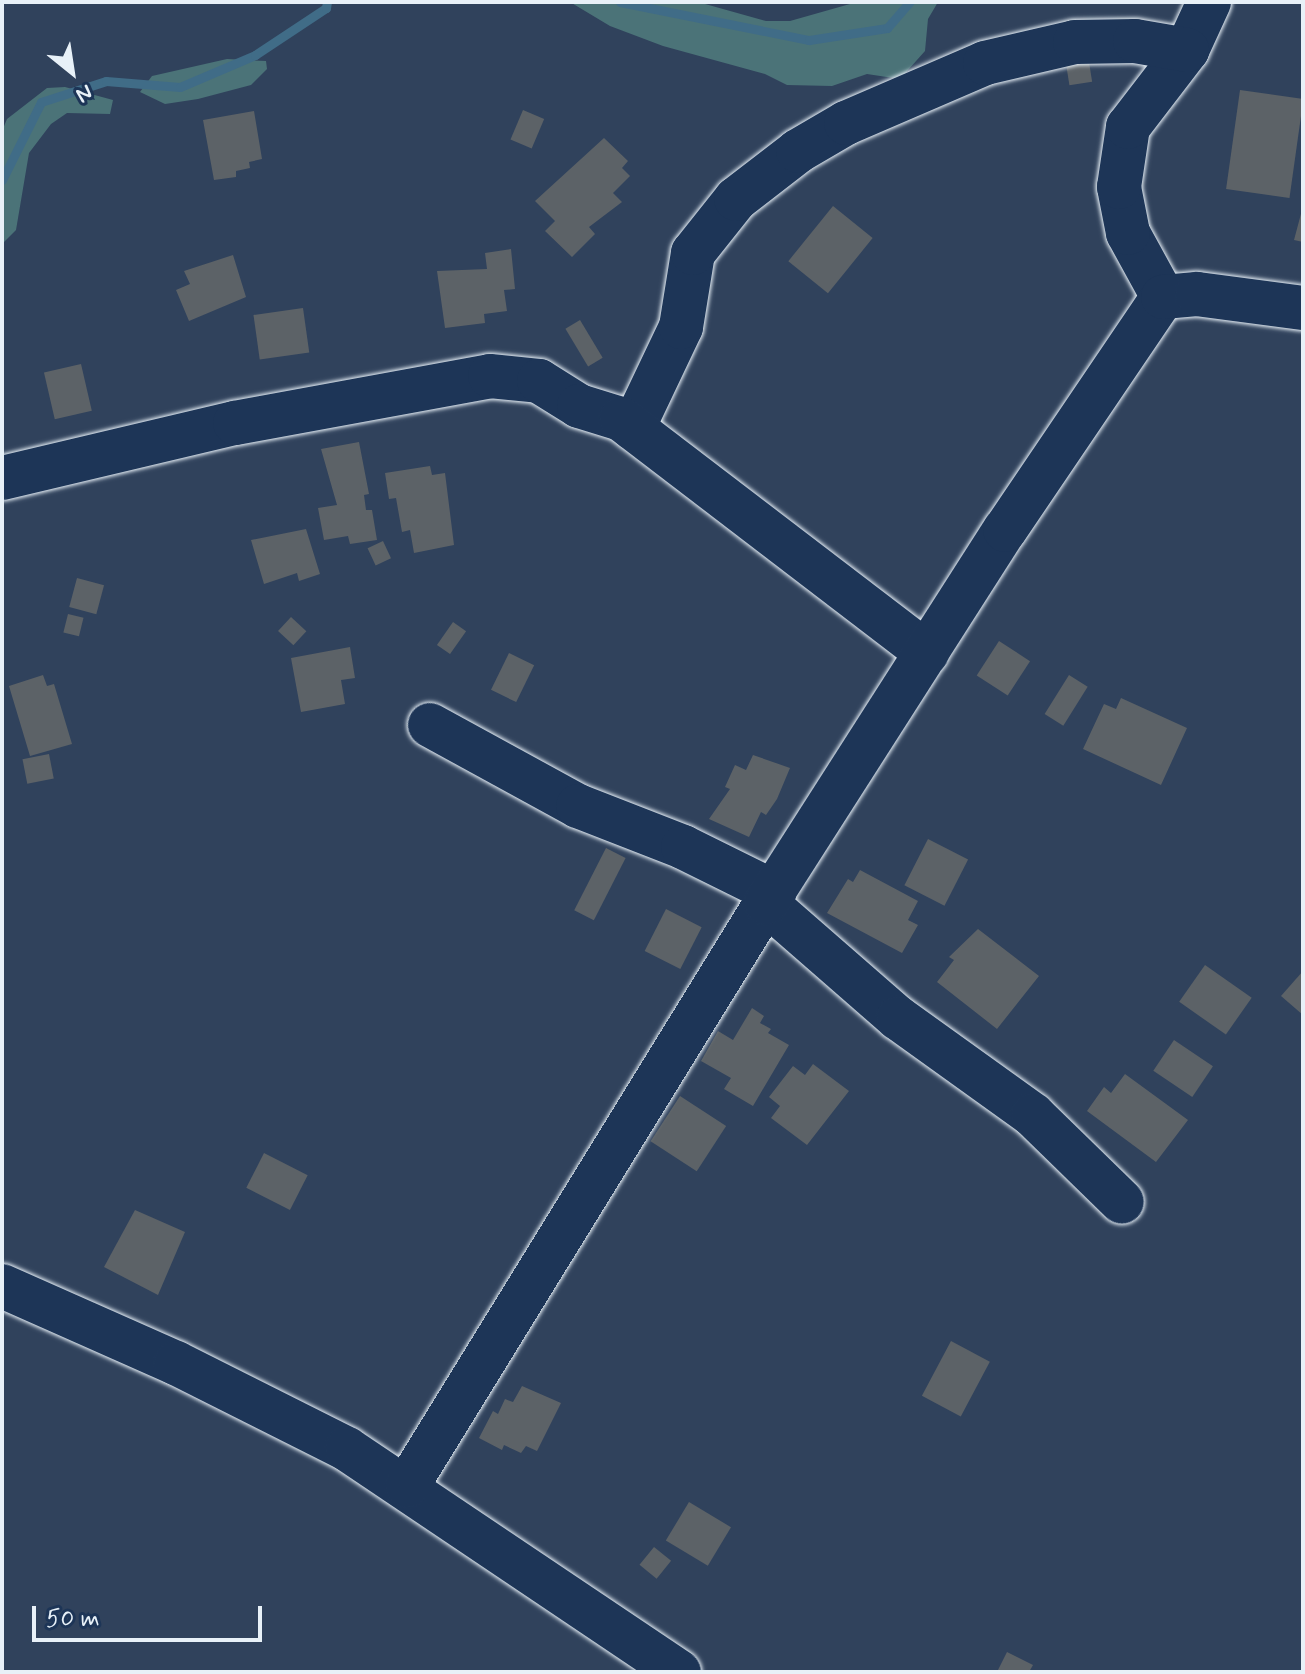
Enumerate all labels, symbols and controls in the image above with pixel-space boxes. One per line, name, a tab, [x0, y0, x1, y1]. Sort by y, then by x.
north arrow	[32, 32, 112, 112]
text: N	[71, 77, 97, 109]
scale bar	[36, 1590, 266, 1640]
text: 50 m	[46, 1604, 100, 1635]

